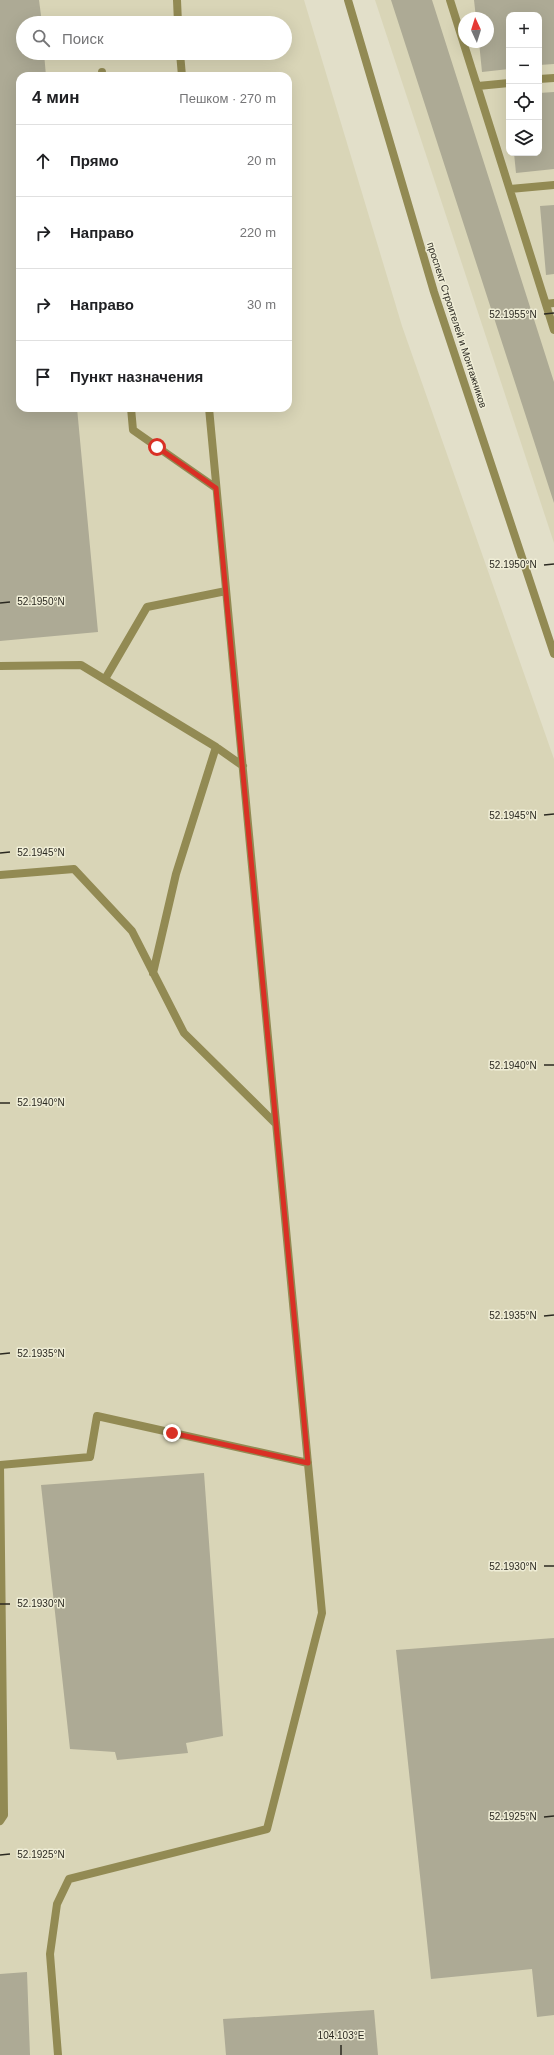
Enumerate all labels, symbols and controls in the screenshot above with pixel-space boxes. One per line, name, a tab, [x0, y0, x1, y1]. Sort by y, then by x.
north arrow	[458, 12, 494, 48]
map controls	[506, 12, 542, 156]
button: +	[506, 12, 542, 48]
search box	[16, 16, 292, 60]
icon: search	[30, 27, 52, 49]
text: Поиск	[62, 30, 104, 47]
button: −	[506, 48, 542, 84]
button: locate	[506, 84, 542, 120]
text: 4 мин	[32, 88, 79, 107]
text: Пешком · 270 m	[179, 91, 276, 106]
button: layers	[506, 120, 542, 156]
icon: ahead	[32, 150, 54, 172]
text: Прямо	[70, 152, 119, 169]
text: 20 m	[247, 153, 276, 168]
icon: right	[32, 222, 54, 244]
text: Направо	[70, 224, 134, 241]
text: 220 m	[240, 225, 276, 240]
street label: проспект Строителей и Монтажников	[425, 241, 489, 409]
icon: right	[32, 294, 54, 316]
text: Направо	[70, 296, 134, 313]
text: 30 m	[247, 297, 276, 312]
text: 52.1955°N	[489, 309, 537, 320]
icon: arrive	[32, 366, 54, 388]
text: Пункт назначения	[70, 368, 203, 385]
route start	[148, 438, 166, 456]
text: 52.1950°N	[489, 559, 537, 570]
text: 52.1950°N	[17, 596, 65, 607]
text: 52.1945°N	[489, 810, 537, 821]
text: 52.1945°N	[17, 847, 65, 858]
text: 52.1940°N	[489, 1060, 537, 1071]
text: 52.1940°N	[17, 1097, 65, 1108]
text: 52.1935°N	[489, 1310, 537, 1321]
text: 52.1935°N	[17, 1348, 65, 1359]
route end	[163, 1424, 181, 1442]
text: 52.1930°N	[489, 1561, 537, 1572]
text: 52.1930°N	[17, 1598, 65, 1609]
text: 52.1925°N	[489, 1811, 537, 1822]
text: 52.1925°N	[17, 1849, 65, 1860]
text: 104.103°E	[318, 2030, 365, 2041]

